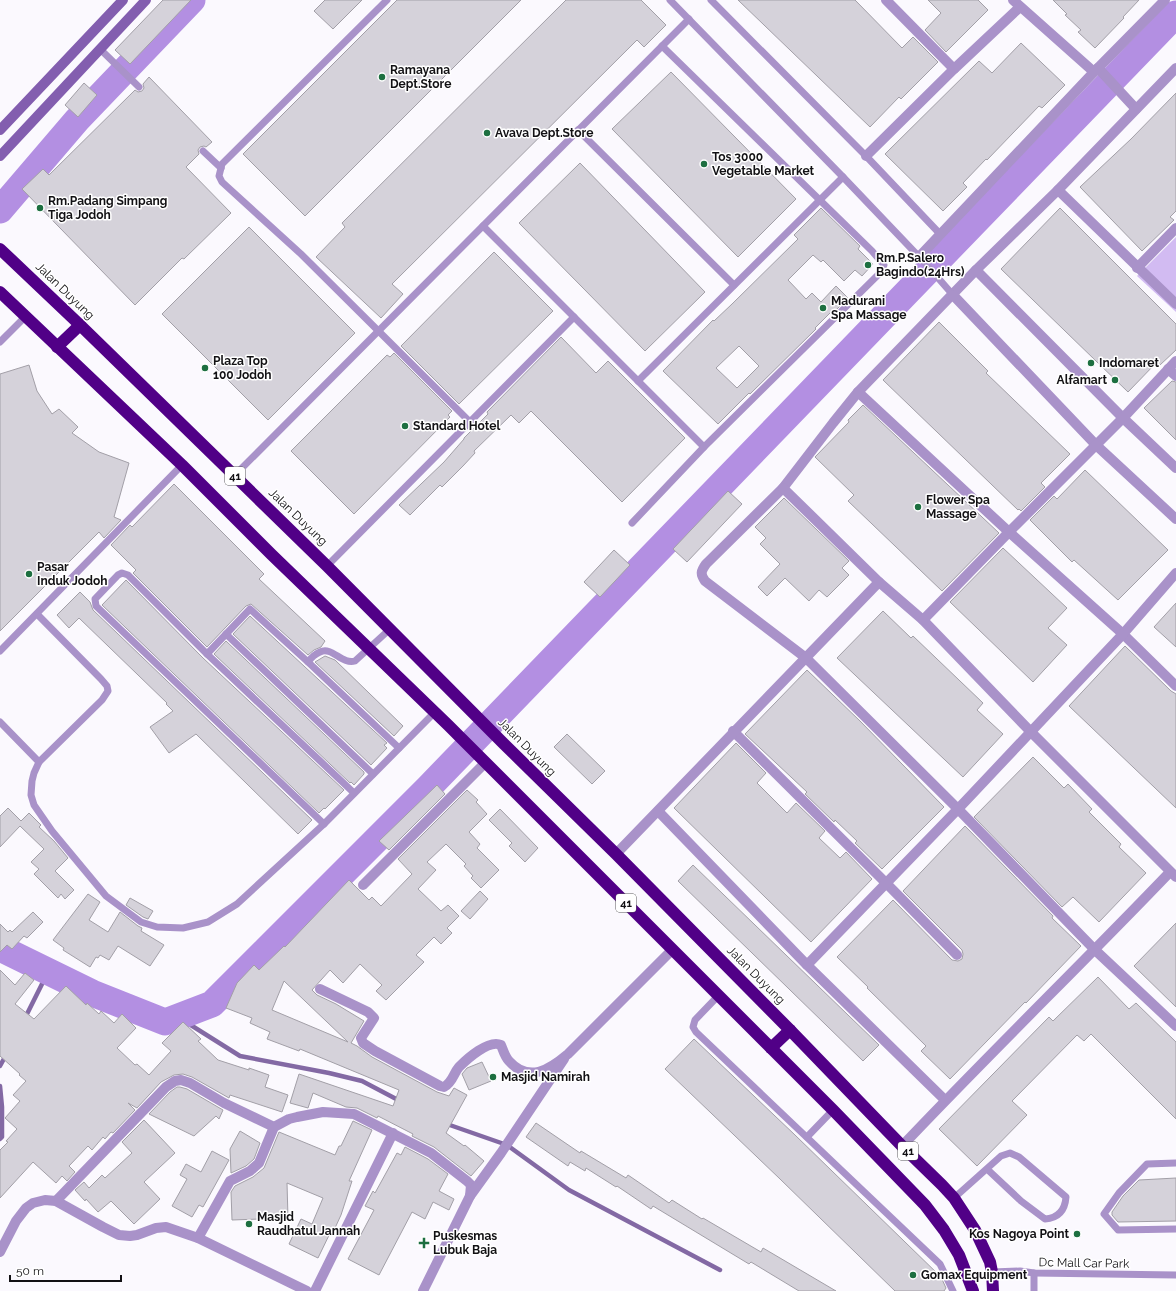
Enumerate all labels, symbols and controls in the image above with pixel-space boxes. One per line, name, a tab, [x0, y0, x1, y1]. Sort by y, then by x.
place label: Ramayana Dept.Store	[390, 63, 451, 91]
marker: Ramayana Dept.Store	[377, 72, 387, 82]
place label: Avava Dept.Store	[495, 126, 593, 140]
marker: Avava Dept.Store	[482, 128, 492, 138]
place label: Tos 3000 Vegetable Market	[712, 150, 815, 178]
marker: Tos 3000 Vegetable Market	[699, 159, 709, 169]
place label: Rm.Padang Simpang Tiga Jodoh	[48, 194, 167, 222]
marker: Rm.Padang Simpang Tiga Jodoh	[35, 203, 45, 213]
place label: Rm.P.Salero Bagindo(24Hrs)	[876, 251, 965, 279]
street label: Jalan Duyung	[33, 260, 97, 322]
marker: Rm.P.Salero Bagindo(24Hrs)	[863, 260, 873, 270]
place label: Madurani Spa Massage	[831, 294, 906, 322]
marker: Madurani Spa Massage	[818, 303, 828, 313]
place label: Plaza Top 100 Jodoh	[213, 354, 272, 382]
place label: Indomaret	[1099, 356, 1159, 370]
marker: Indomaret	[1086, 358, 1096, 368]
marker: Plaza Top 100 Jodoh	[200, 363, 210, 373]
place label: Alfamart	[1057, 373, 1107, 387]
marker: Alfamart	[1110, 375, 1120, 385]
place label: Standard Hotel	[413, 419, 501, 433]
marker: Standard Hotel	[400, 421, 410, 431]
road number: 41	[225, 467, 245, 485]
street label: Jalan Duyung	[266, 486, 330, 548]
place label: Flower Spa Massage	[926, 493, 990, 521]
marker: Flower Spa Massage	[913, 502, 923, 512]
place label: Pasar Induk Jodoh	[37, 560, 107, 588]
marker: Pasar Induk Jodoh	[24, 569, 34, 579]
street label: Jalan Duyung	[495, 715, 559, 779]
road number: 41	[616, 894, 636, 912]
street label: Jalan Duyung	[724, 943, 788, 1007]
place label: Masjid Namirah	[501, 1070, 590, 1084]
marker: Masjid Namirah	[488, 1072, 498, 1082]
road number: 41	[898, 1142, 918, 1160]
place label: Masjid Raudhatul Jannah	[257, 1210, 360, 1238]
marker: Masjid Raudhatul Jannah	[244, 1219, 254, 1229]
place label: Kos Nagoya Point	[969, 1227, 1069, 1241]
place label: Puskesmas Lubuk Baja	[433, 1229, 497, 1257]
marker: Kos Nagoya Point	[1072, 1229, 1082, 1239]
marker: Puskesmas Lubuk Baja	[418, 1237, 430, 1249]
street label: Dc Mall Car Park	[1039, 1255, 1130, 1271]
scale bar	[10, 1257, 121, 1283]
text: 50 m	[16, 1264, 44, 1278]
place label: Gomax Equipment	[921, 1268, 1028, 1282]
marker: Gomax Equipment	[908, 1270, 918, 1280]

